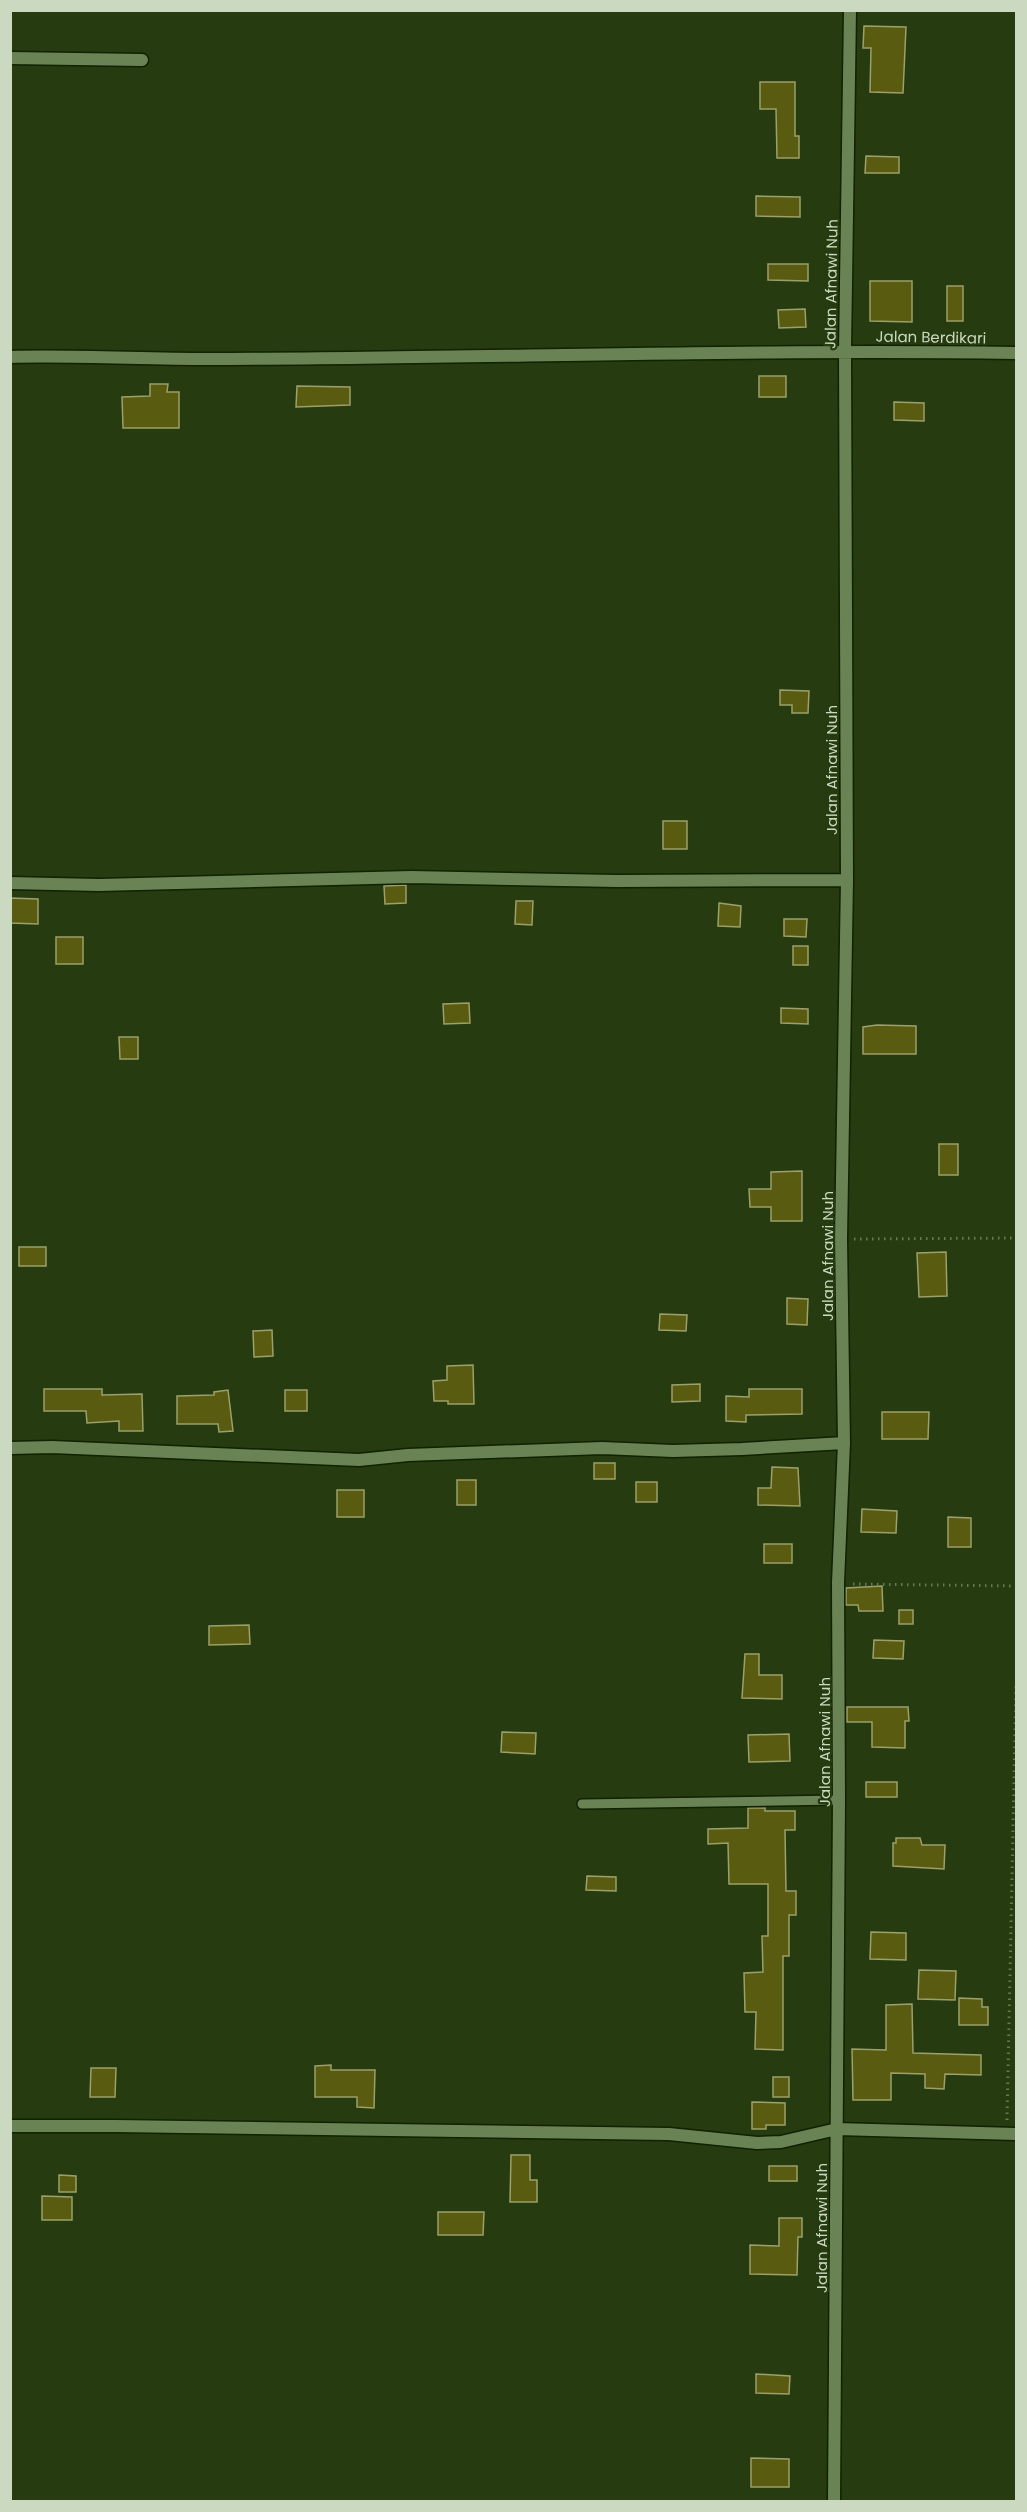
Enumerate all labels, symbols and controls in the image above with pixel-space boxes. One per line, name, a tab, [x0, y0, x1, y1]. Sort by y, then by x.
street label: Jalan Afnawi Nuh	[819, 219, 843, 349]
street label: Jalan Berdikari	[876, 326, 986, 348]
street label: Jalan Afnawi Nuh	[821, 705, 842, 835]
street label: Jalan Afnawi Nuh	[817, 1191, 838, 1321]
street label: Jalan Afnawi Nuh	[814, 1677, 835, 1807]
street label: Jalan Afnawi Nuh	[811, 2163, 832, 2293]

